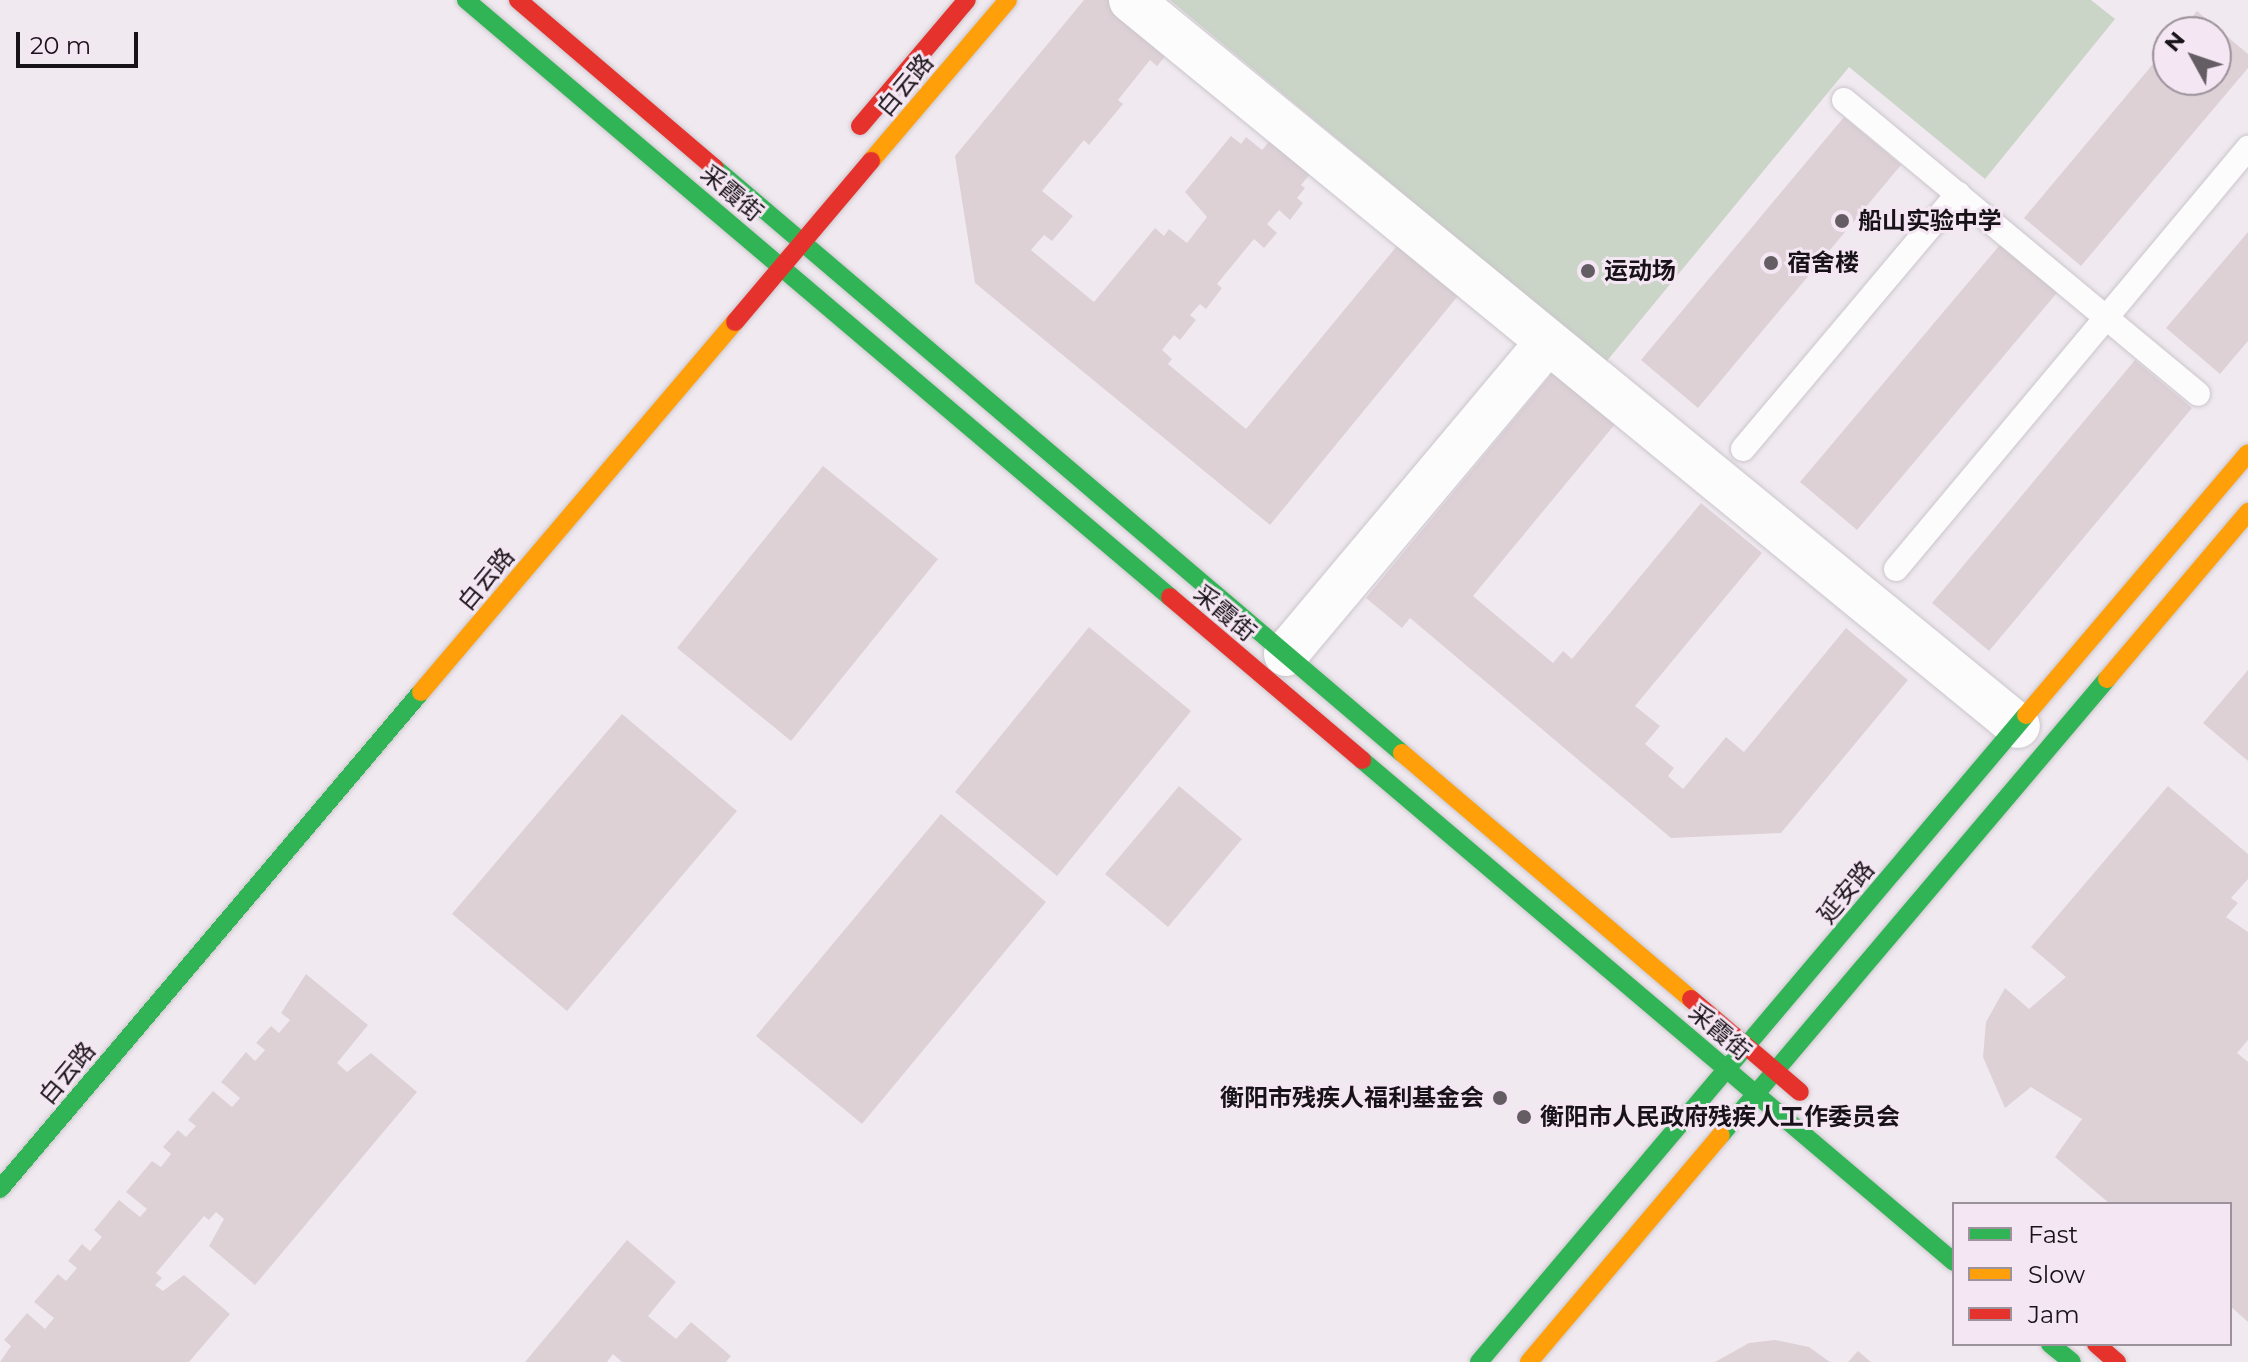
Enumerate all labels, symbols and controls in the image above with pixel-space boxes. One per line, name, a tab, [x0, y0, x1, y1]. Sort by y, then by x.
scale bar	[20, 16, 142, 66]
north arrow	[2152, 16, 2232, 96]
text: N	[2159, 26, 2191, 57]
text: 20 m	[30, 31, 91, 60]
street label: 白云路	[871, 48, 939, 122]
street label: 采霞街	[695, 159, 769, 227]
place label: 船山实验中学	[1858, 207, 2002, 235]
marker: 船山实验中学	[1833, 212, 1851, 230]
place label: 宿舍楼	[1787, 249, 1859, 277]
marker: 宿舍楼	[1762, 254, 1780, 272]
place label: 运动场	[1604, 257, 1676, 285]
marker: 运动场	[1579, 262, 1597, 280]
street label: 白云路	[452, 542, 520, 616]
street label: 采霞街	[1188, 579, 1262, 647]
street label: 延安路	[1812, 855, 1880, 929]
street label: 采霞街	[1683, 998, 1757, 1066]
street label: 白云路	[33, 1036, 101, 1110]
place label: 衡阳市残疾人福利基金会	[1220, 1084, 1484, 1112]
marker: 衡阳市残疾人福利基金会	[1491, 1089, 1509, 1107]
place label: 衡阳市人民政府残疾人工作委员会	[1540, 1103, 1900, 1131]
marker: 衡阳市人民政府残疾人工作委员会	[1515, 1108, 1533, 1126]
legend	[1952, 1202, 2232, 1346]
text: Fast	[2028, 1220, 2078, 1249]
text: Slow	[2028, 1260, 2085, 1289]
text: Jam	[2028, 1300, 2080, 1329]

